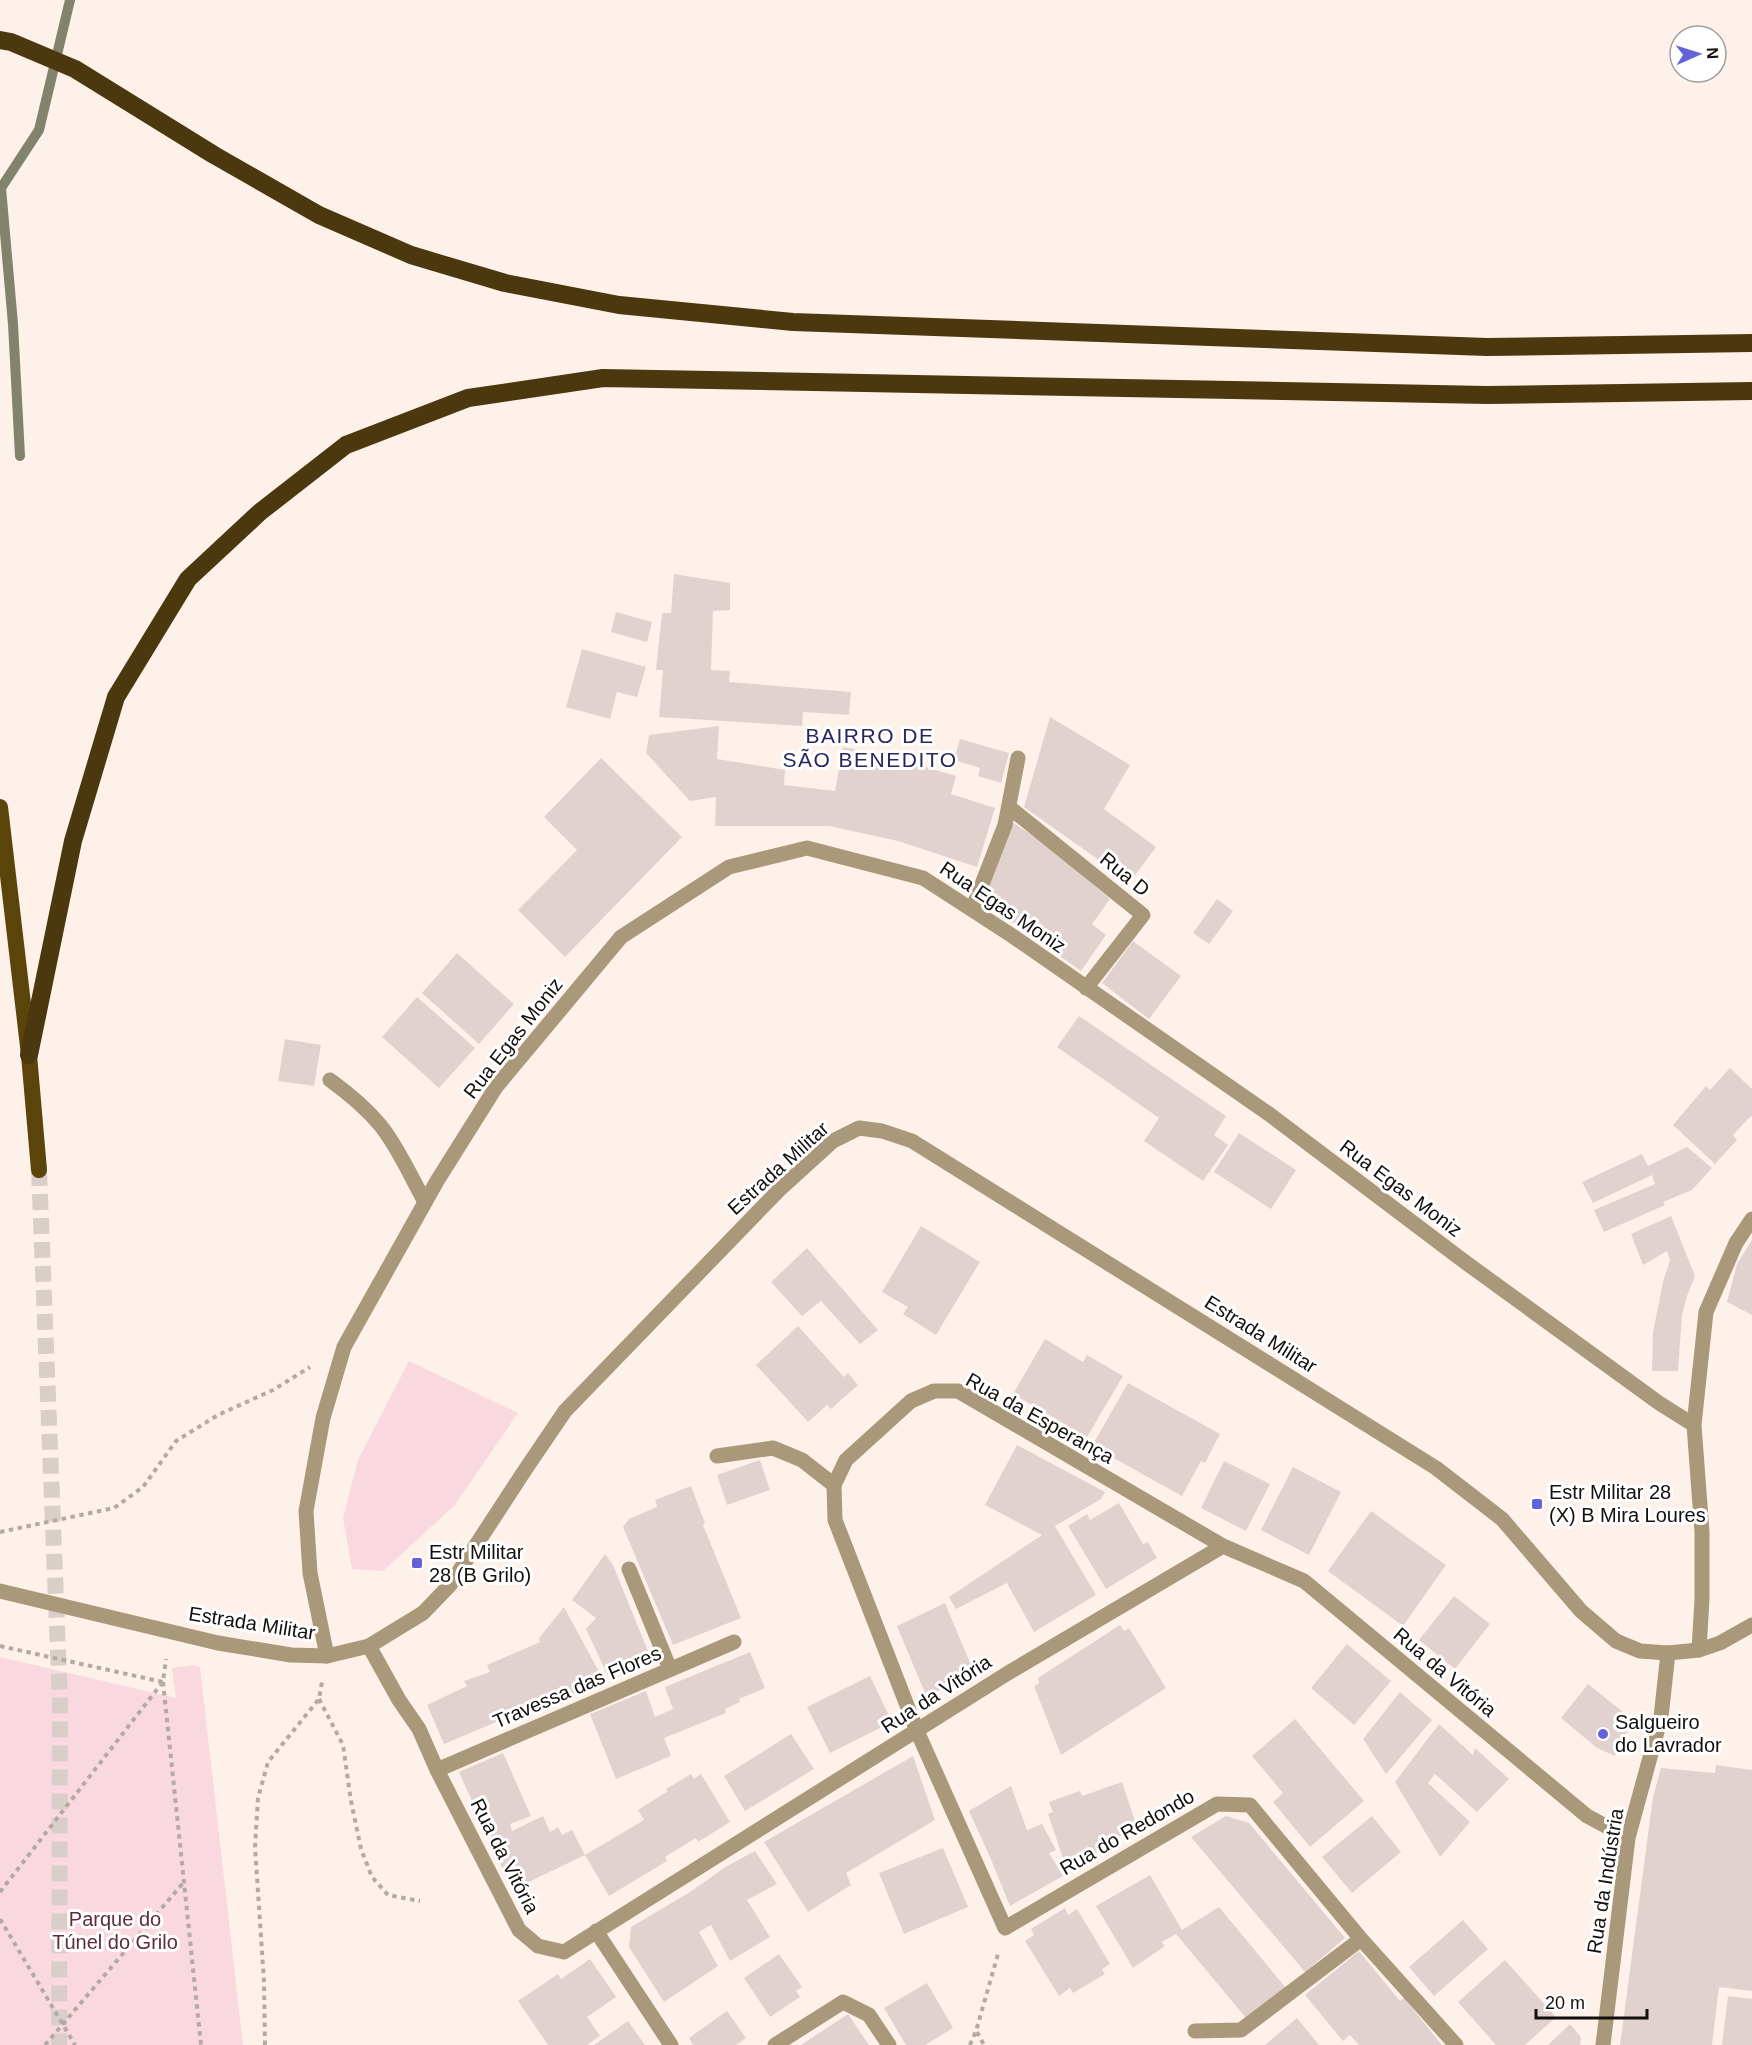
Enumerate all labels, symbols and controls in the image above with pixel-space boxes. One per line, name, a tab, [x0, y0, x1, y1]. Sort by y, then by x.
north arrow	[1668, 24, 1728, 84]
text: N	[1704, 47, 1721, 59]
district label: BAIRRO DE SÃO BENEDITO	[782, 724, 958, 771]
street label: Rua D	[1096, 848, 1154, 900]
street label: Rua Egas Moniz	[936, 857, 1070, 957]
street label: Rua Egas Moniz	[459, 973, 567, 1103]
street label: Estrada Militar	[723, 1117, 833, 1219]
street label: Rua Egas Moniz	[1336, 1135, 1466, 1241]
street label: Estrada Militar	[1201, 1291, 1321, 1377]
street label: Rua da Esperança	[962, 1368, 1119, 1468]
place label: Estr Militar 28 (X) B Mira Loures	[1549, 1481, 1706, 1526]
marker: Estr Militar 28 (X) B Mira Loures	[1530, 1497, 1544, 1511]
place label: Estr Militar 28 (B Grilo)	[429, 1541, 531, 1586]
marker: Estr Militar 28 (B Grilo)	[410, 1556, 424, 1570]
street label: Estrada Militar	[187, 1602, 317, 1644]
street label: Rua da Vitória	[1390, 1623, 1501, 1722]
street label: Travessa das Flores	[490, 1642, 664, 1732]
street label: Rua da Vitória	[877, 1650, 996, 1738]
place label: Salgueiro do Lavrador	[1615, 1711, 1722, 1756]
marker: Salgueiro do Lavrador	[1596, 1727, 1610, 1741]
street label: Rua do Redondo	[1056, 1785, 1198, 1879]
street label: Rua da Vitória	[467, 1795, 544, 1918]
street label: Rua da Indústria	[1583, 1806, 1627, 1955]
park label: Parque do Túnel do Grilo	[52, 1908, 178, 1953]
scale bar	[1536, 1982, 1647, 2020]
text: 20 m	[1545, 1993, 1585, 2013]

